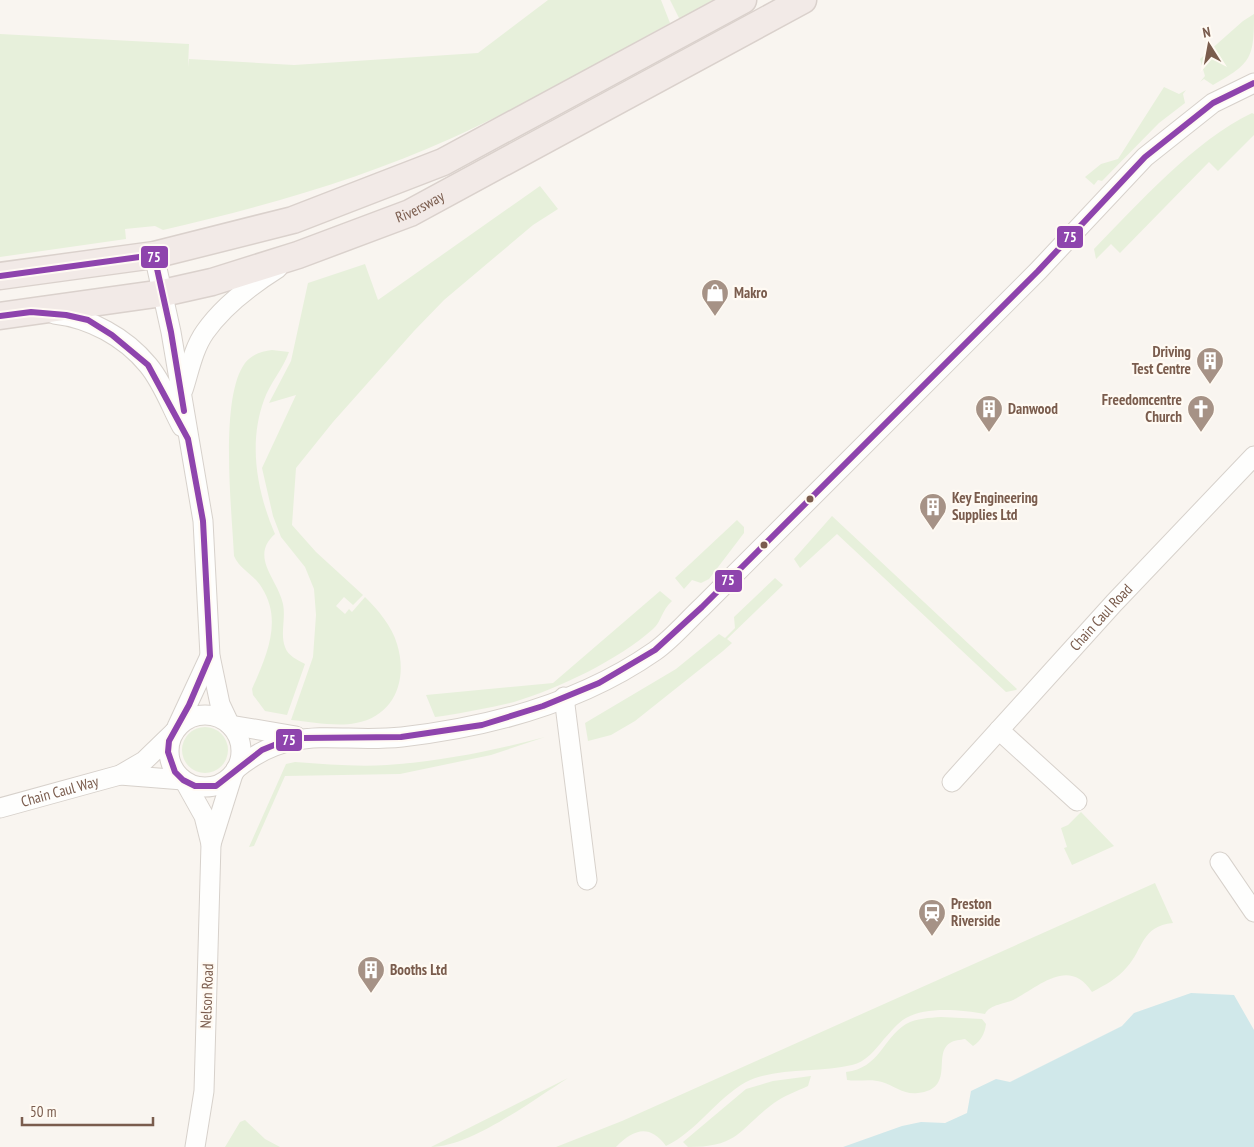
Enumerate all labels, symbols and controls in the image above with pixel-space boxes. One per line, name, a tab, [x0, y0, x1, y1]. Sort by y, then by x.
north arrow	[1184, 20, 1234, 70]
text: N	[1201, 23, 1212, 42]
street label: Riversway	[393, 186, 448, 227]
line badge: 75	[1056, 225, 1084, 249]
text: 75	[1063, 228, 1077, 246]
line badge: 75	[140, 245, 169, 269]
text: 75	[147, 248, 161, 266]
shop icon: Makro	[700, 278, 730, 317]
place label: Makro	[734, 283, 768, 302]
place label: Driving Test Centre	[1132, 342, 1191, 378]
building icon: Driving Test Centre	[1195, 346, 1225, 385]
place label: Freedomcentre Church	[1102, 390, 1182, 426]
building icon: Danwood	[974, 394, 1004, 433]
church icon: Freedomcentre Church	[1186, 394, 1216, 433]
place label: Danwood	[1008, 399, 1058, 418]
place label: Key Engineering Supplies Ltd	[952, 488, 1038, 524]
building icon: Key Engineering Supplies Ltd	[918, 492, 948, 531]
unlabelled marker	[805, 494, 815, 504]
unlabelled marker	[759, 540, 769, 550]
line badge: 75	[714, 569, 743, 593]
text: 75	[721, 571, 735, 589]
street label: Chain Caul Road	[1065, 580, 1136, 655]
line badge: 75	[275, 728, 303, 752]
text: 75	[282, 731, 296, 749]
street label: Chain Caul Way	[19, 771, 101, 811]
place label: Preston Riverside	[951, 894, 1000, 930]
station icon: Preston Riverside	[917, 898, 947, 937]
building icon: Booths Ltd	[356, 955, 386, 994]
place label: Booths Ltd	[390, 960, 447, 979]
street label: Nelson Road	[196, 963, 217, 1029]
scale bar	[22, 1094, 154, 1126]
text: 50 m	[30, 1102, 56, 1121]

